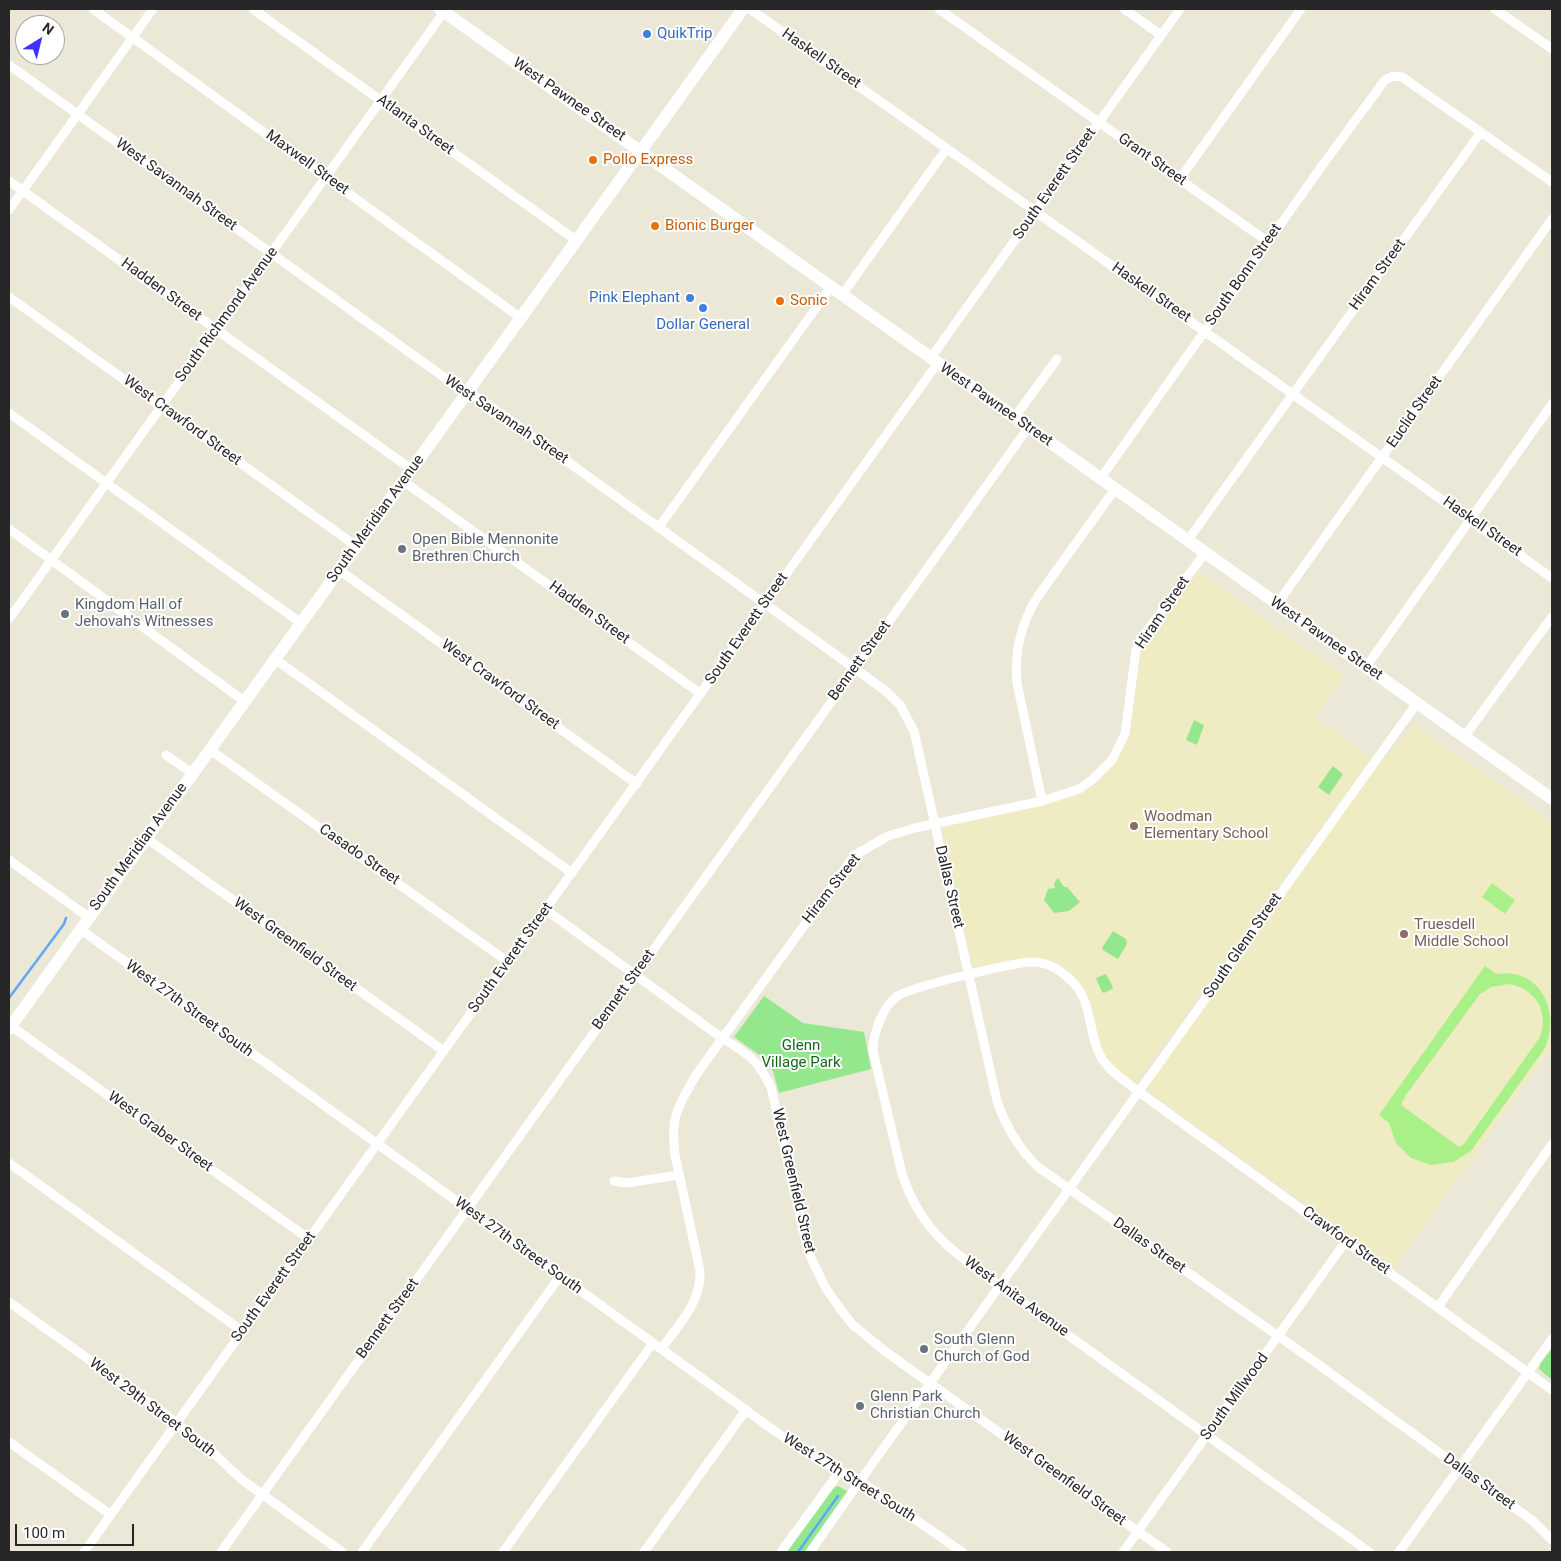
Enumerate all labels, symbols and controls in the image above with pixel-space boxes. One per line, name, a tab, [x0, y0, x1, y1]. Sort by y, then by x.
north arrow	[15, 15, 65, 65]
text: N	[40, 19, 57, 38]
place label: QuikTrip	[657, 25, 712, 43]
street label: Haskell Street	[778, 25, 864, 93]
marker: QuikTrip	[641, 28, 653, 40]
street label: West Pawnee Street	[509, 54, 629, 146]
street label: Atlanta Street	[373, 91, 457, 159]
street label: South Everett Street	[1010, 125, 1100, 243]
street label: Maxwell Street	[262, 127, 352, 199]
street label: Grant Street	[1114, 130, 1190, 190]
street label: West Savannah Street	[112, 135, 240, 235]
place label: Pollo Express	[603, 151, 693, 169]
marker: Pollo Express	[587, 154, 599, 166]
place label: Bionic Burger	[665, 217, 754, 235]
marker: Bionic Burger	[649, 220, 661, 232]
street label: South Bonn Street	[1202, 221, 1286, 329]
street label: Hiram Street	[1346, 236, 1410, 314]
street label: South Richmond Avenue	[172, 244, 282, 386]
street label: Hadden Street	[117, 255, 205, 325]
street label: Haskell Street	[1108, 259, 1194, 327]
place label: Pink Elephant	[589, 289, 680, 307]
marker: Pink Elephant	[684, 292, 696, 304]
place label: Sonic	[790, 292, 827, 310]
marker: Sonic	[774, 295, 786, 307]
marker: Dollar General	[697, 302, 709, 314]
place label: Dollar General	[656, 316, 750, 334]
street label: West Pawnee Street	[936, 359, 1056, 451]
street label: West Crawford Street	[119, 372, 245, 470]
street label: West Savannah Street	[440, 372, 572, 468]
street label: Euclid Street	[1384, 373, 1446, 451]
street label: South Meridian Avenue	[324, 452, 428, 586]
street label: Haskell Street	[1439, 493, 1525, 561]
place label: Open Bible Mennonite Brethren Church	[412, 531, 558, 566]
marker: Open Bible Mennonite Brethren Church	[396, 543, 408, 555]
street label: South Everett Street	[702, 570, 792, 688]
street label: Hiram Street	[1132, 573, 1194, 653]
street label: Hadden Street	[545, 578, 633, 648]
street label: West Pawnee Street	[1266, 593, 1386, 685]
place label: Kingdom Hall of Jehovah's Witnesses	[75, 596, 214, 631]
marker: Kingdom Hall of Jehovah's Witnesses	[59, 608, 71, 620]
street label: Bennett Street	[825, 617, 895, 705]
street label: West Crawford Street	[437, 636, 563, 734]
street label: South Meridian Avenue	[87, 780, 191, 914]
place label: Woodman Elementary School	[1144, 808, 1268, 843]
marker: Woodman Elementary School	[1128, 820, 1140, 832]
street label: Casado Street	[315, 821, 403, 889]
street label: Dallas Street	[931, 844, 967, 930]
street label: Hiram Street	[799, 850, 865, 928]
street label: South Glenn Street	[1200, 890, 1286, 1002]
street label: West Greenfield Street	[230, 894, 360, 996]
street label: South Everett Street	[465, 899, 557, 1017]
place label: Truesdell Middle School	[1414, 916, 1509, 951]
marker: Truesdell Middle School	[1398, 928, 1410, 940]
street label: Bennett Street	[589, 946, 659, 1034]
street label: West 27th Street South	[122, 957, 256, 1061]
park label: Glenn Village Park	[762, 1037, 840, 1072]
street label: West Graber Street	[104, 1088, 216, 1176]
street label: West Greenfield Street	[768, 1107, 818, 1255]
street label: West 27th Street South	[451, 1194, 585, 1298]
street label: Crawford Street	[1298, 1203, 1394, 1279]
street label: Dallas Street	[1109, 1214, 1189, 1278]
street label: South Everett Street	[228, 1228, 320, 1346]
street label: West Anita Avenue	[960, 1253, 1072, 1341]
street label: Bennett Street	[353, 1275, 423, 1363]
place label: South Glenn Church of God	[934, 1331, 1030, 1366]
marker: South Glenn Church of God	[918, 1343, 930, 1355]
street label: South Millwood	[1197, 1350, 1273, 1444]
street label: West 29th Street South	[85, 1355, 219, 1461]
place label: Glenn Park Christian Church	[870, 1388, 981, 1423]
marker: Glenn Park Christian Church	[854, 1400, 866, 1412]
street label: West Greenfield Street	[999, 1428, 1129, 1530]
street label: West 27th Street South	[779, 1430, 919, 1526]
street label: Dallas Street	[1440, 1450, 1518, 1514]
scale bar	[18, 1514, 136, 1546]
text: 100 m	[23, 1524, 65, 1542]

